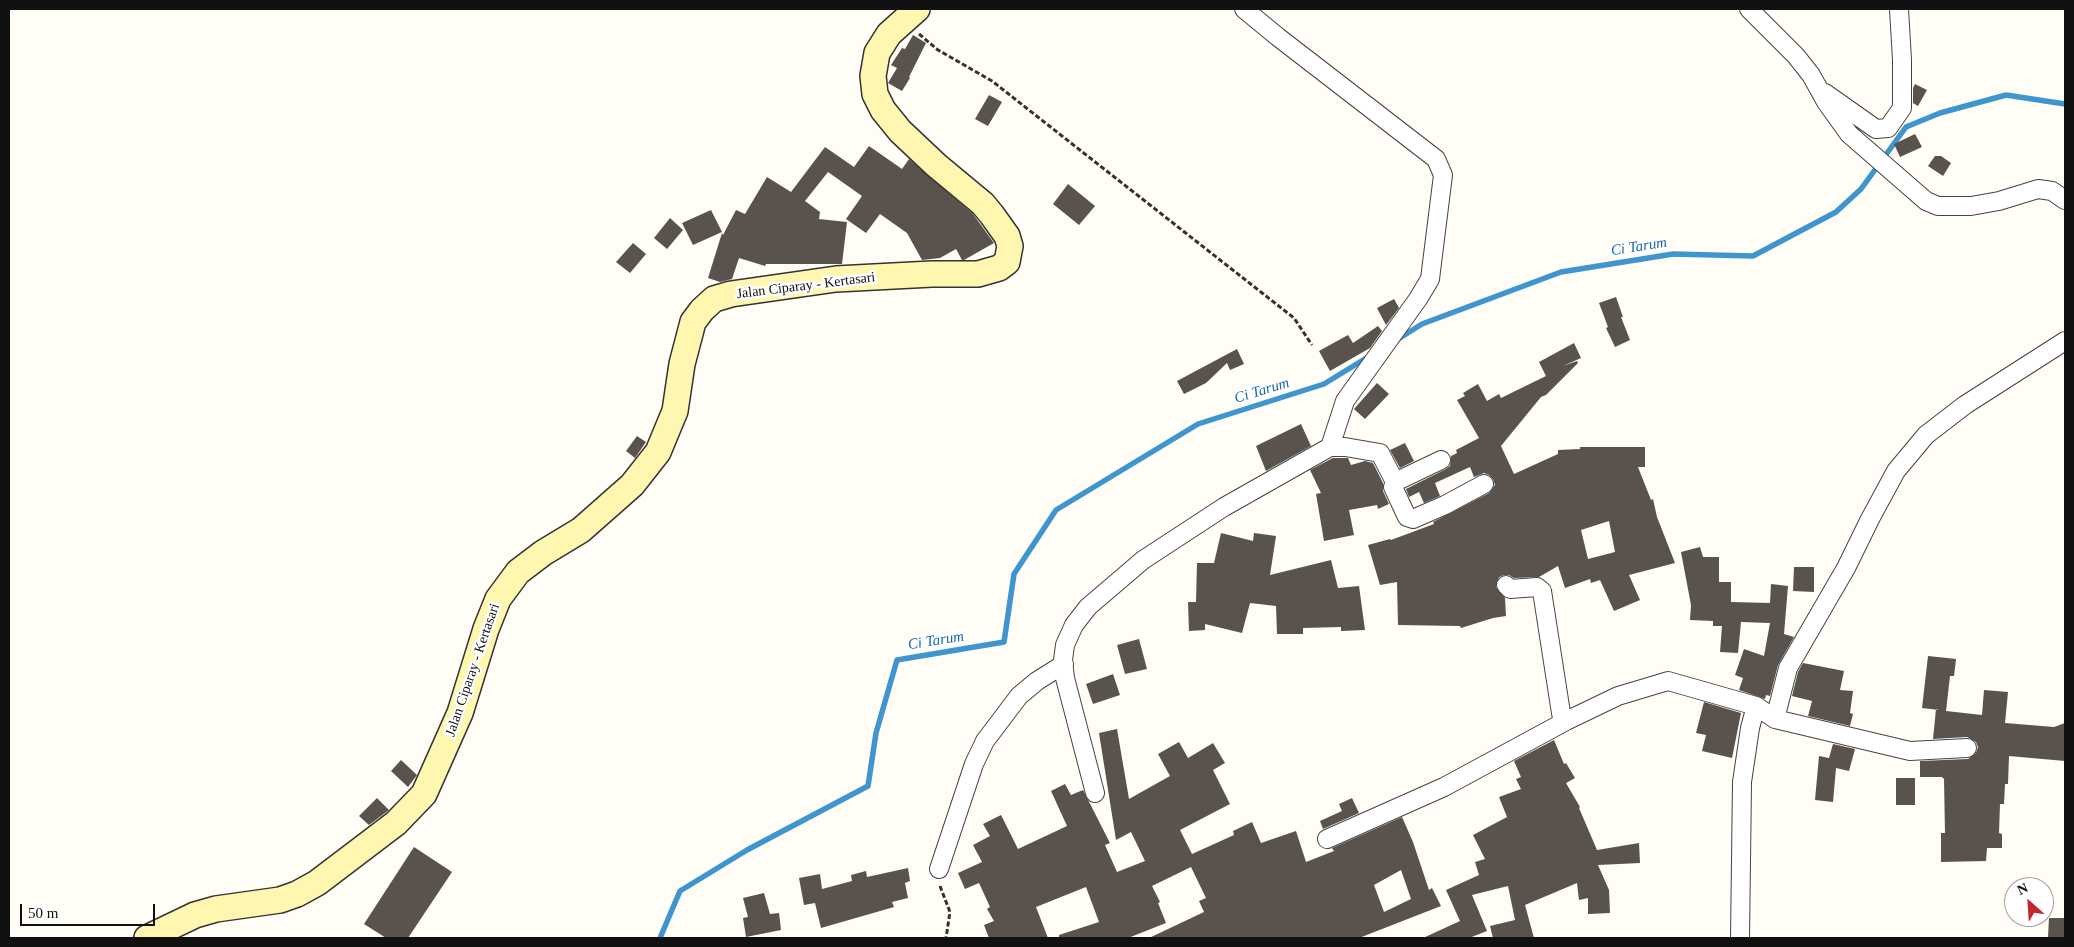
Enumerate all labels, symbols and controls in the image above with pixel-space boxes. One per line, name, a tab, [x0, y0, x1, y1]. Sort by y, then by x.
water label: Ci Tarum	[1610, 234, 1668, 260]
street label: Jalan Ciparay - Kertasari	[736, 269, 876, 303]
water label: Ci Tarum	[1232, 374, 1292, 408]
street label: Jalan Ciparay - Kertasari	[442, 601, 504, 739]
water label: Ci Tarum	[907, 628, 965, 654]
north arrow	[2004, 877, 2054, 927]
text: N	[2015, 880, 2030, 898]
scale bar	[22, 894, 158, 926]
text: 50 m	[28, 905, 58, 921]

